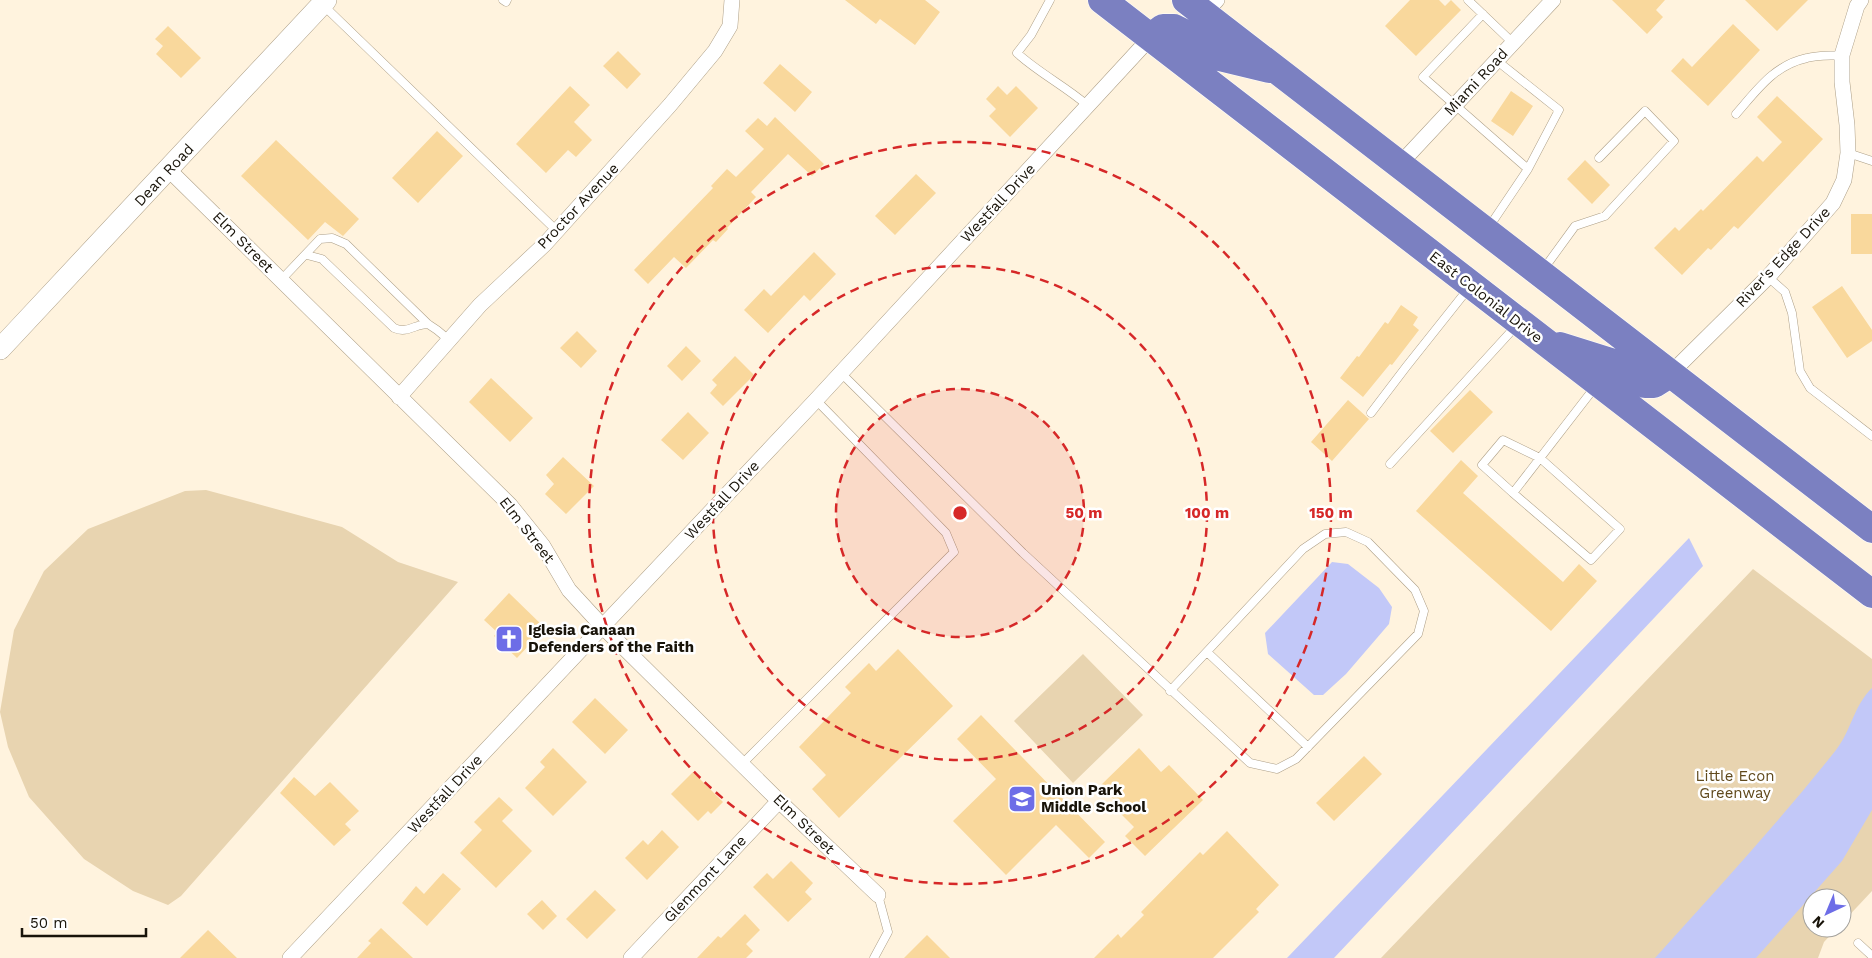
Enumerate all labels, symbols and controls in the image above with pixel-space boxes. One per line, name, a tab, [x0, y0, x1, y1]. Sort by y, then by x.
street label: Miami Road	[1440, 45, 1512, 119]
street label: Dean Road	[130, 140, 198, 210]
street label: Proctor Avenue	[534, 159, 622, 253]
street label: Westfall Drive	[957, 160, 1039, 246]
street label: River's Edge Drive	[1732, 203, 1834, 311]
street label: Elm Street	[209, 208, 278, 277]
street label: East Colonial Drive	[1426, 247, 1546, 347]
street label: Westfall Drive	[681, 457, 763, 543]
street label: Elm Street	[496, 493, 559, 567]
centre of rings	[951, 504, 969, 522]
text: 50 m	[1066, 504, 1102, 522]
text: 100 m	[1185, 504, 1229, 522]
text: 150 m	[1309, 504, 1353, 522]
place label: Iglesia Canaan Defenders of the Faith	[528, 621, 694, 656]
church icon: Iglesia Canaan Defenders of the Faith	[494, 624, 524, 654]
street label: Westfall Drive	[404, 751, 486, 837]
park label: Little Econ Greenway	[1696, 767, 1774, 802]
place label: Union Park Middle School	[1041, 781, 1146, 816]
school or university icon: Union Park Middle School	[1007, 784, 1037, 814]
street label: Elm Street	[769, 790, 839, 858]
street label: Glenmont Lane	[660, 832, 750, 926]
north arrow	[1802, 888, 1852, 938]
scale bar	[22, 906, 146, 938]
text: N	[1809, 913, 1827, 932]
text: 50 m	[30, 914, 67, 932]

